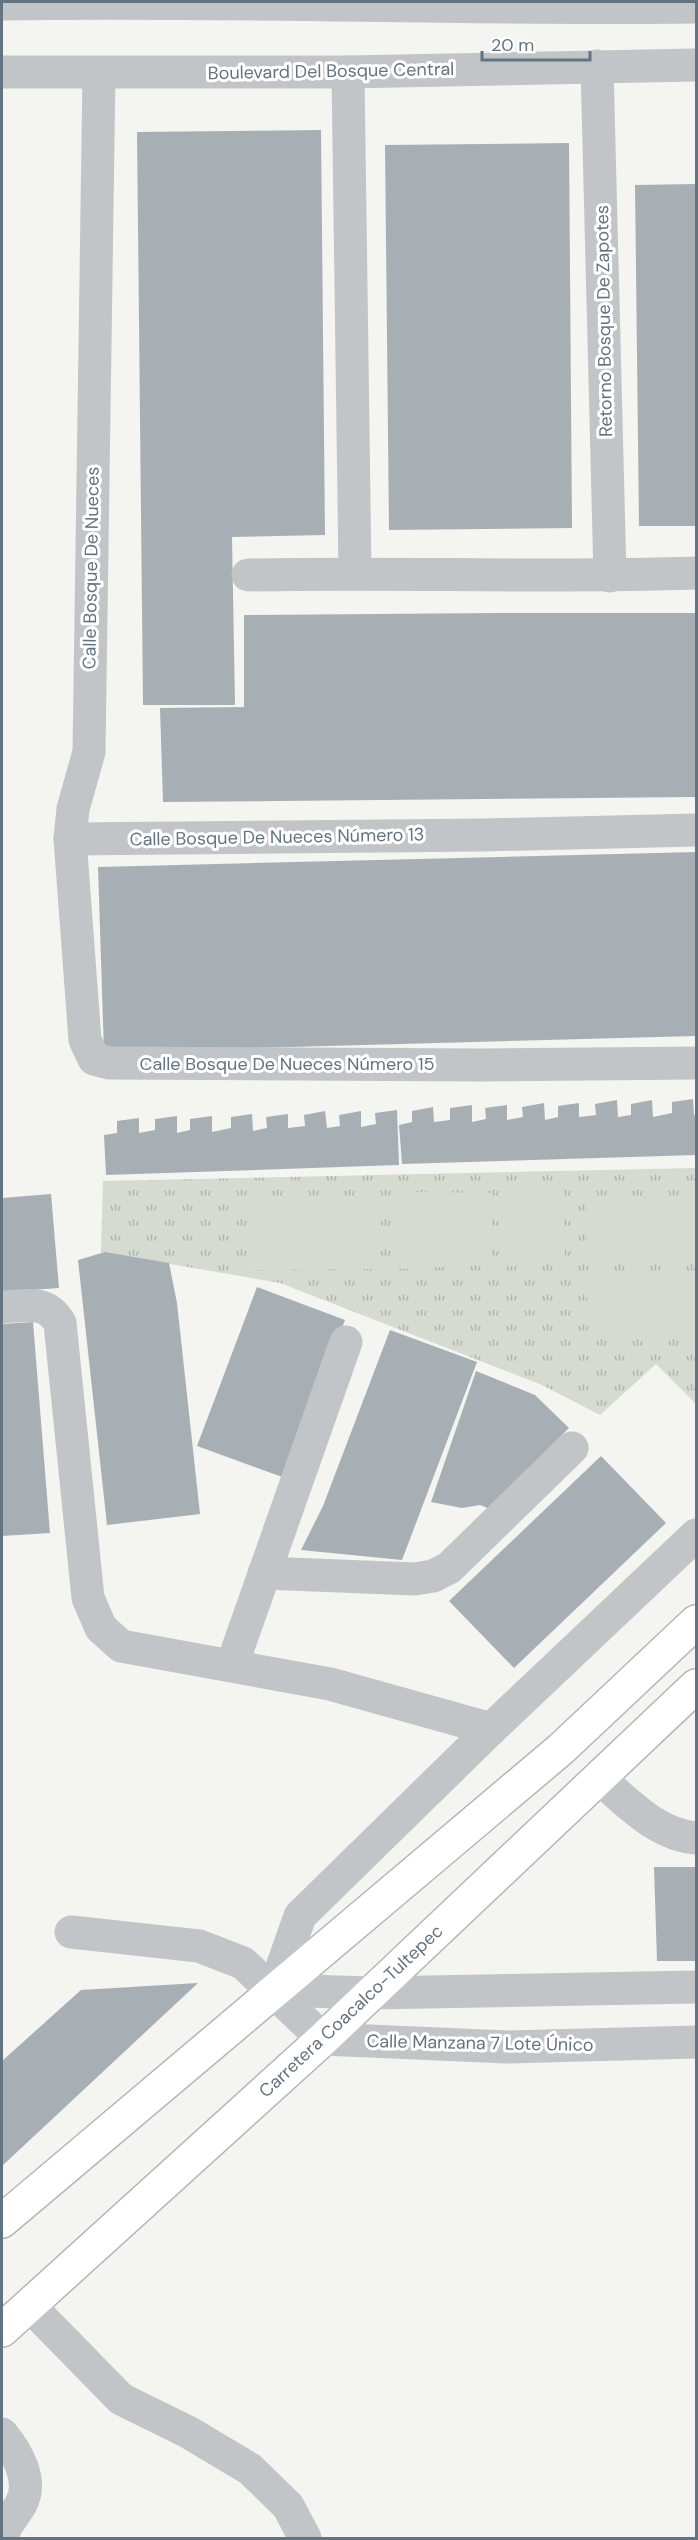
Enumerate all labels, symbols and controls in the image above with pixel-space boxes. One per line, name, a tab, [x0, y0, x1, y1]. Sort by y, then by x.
scale bar	[482, 24, 590, 62]
text: 20 m	[491, 33, 534, 57]
street label: Boulevard Del Bosque Central	[208, 57, 454, 85]
street label: Retorno Bosque De Zapotes	[590, 205, 618, 437]
street label: Calle Bosque De Nueces	[77, 466, 105, 670]
street label: Calle Bosque De Nueces Número 13	[129, 822, 425, 852]
street label: Calle Bosque De Nueces Número 15	[139, 1052, 435, 1076]
street label: Carretera Coacalco-Tultepec	[254, 1919, 448, 2103]
street label: Calle Manzana 7 Lote Único	[366, 2029, 594, 2057]

